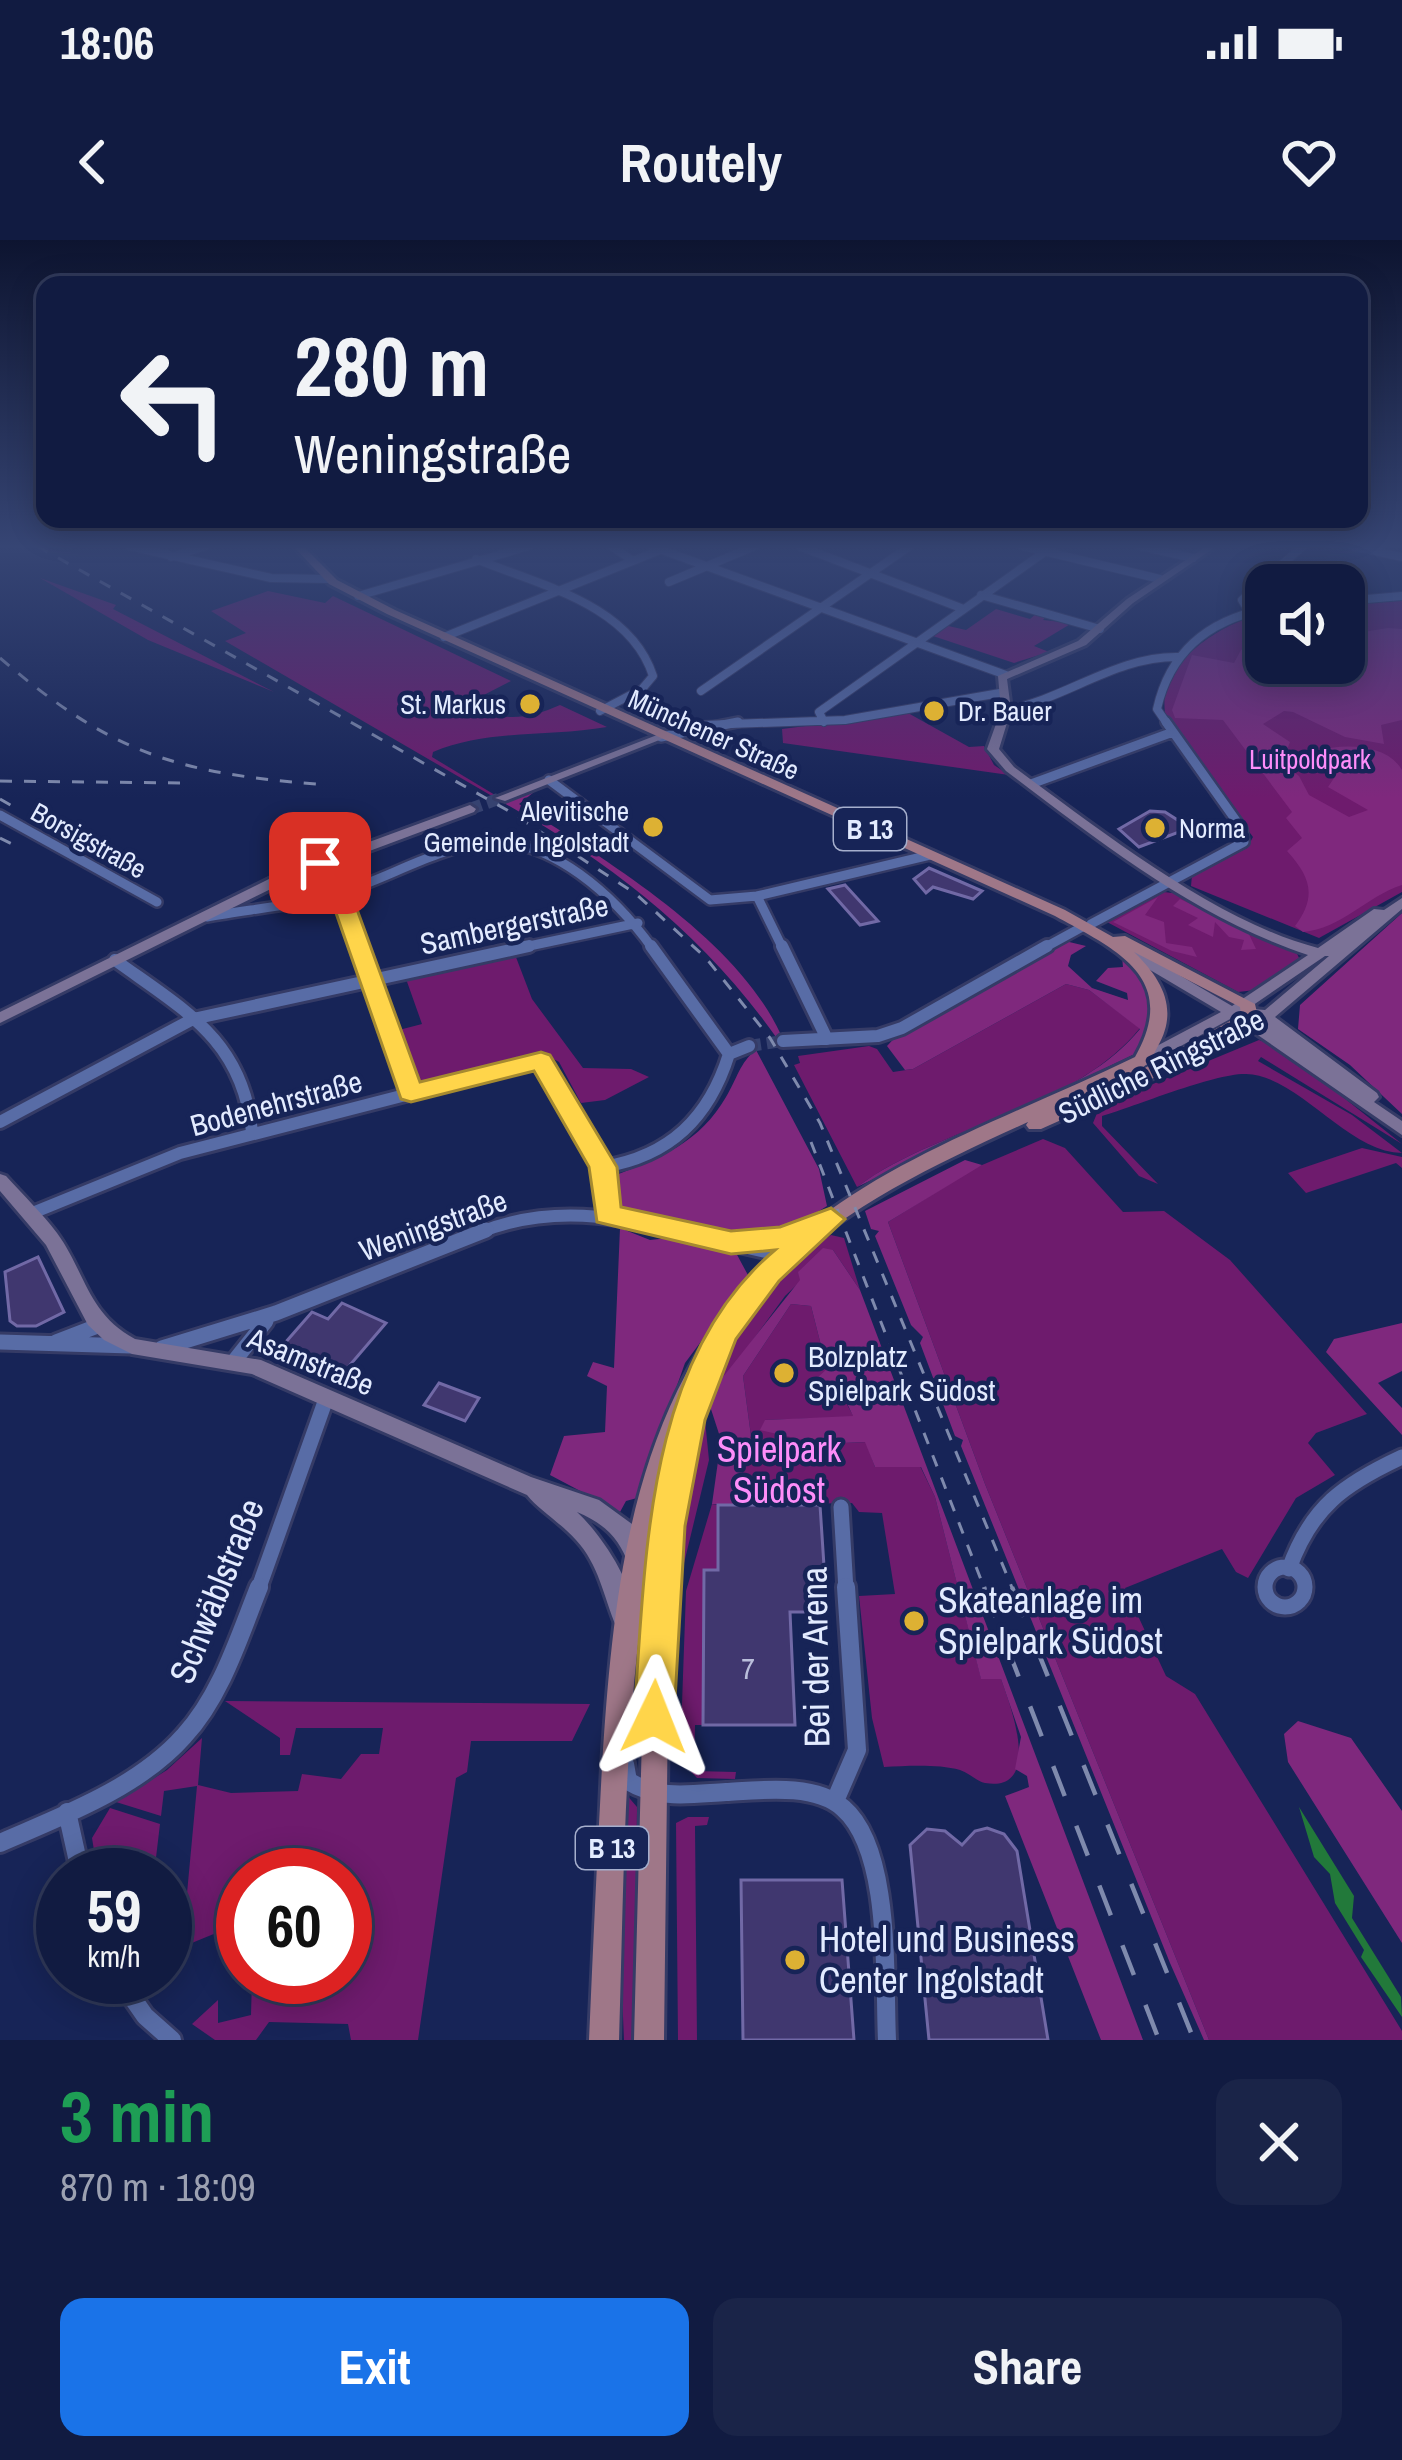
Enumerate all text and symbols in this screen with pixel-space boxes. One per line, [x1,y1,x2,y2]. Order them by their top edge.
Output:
text: 18:06 [60,12,154,73]
text: Routely [620,126,782,199]
icon: back [60,129,126,195]
icon: heart [1276,129,1342,195]
text: 280 m [294,309,489,422]
icon: left [96,324,252,480]
text: Weningstraße [294,417,571,490]
map controls [1245,564,1365,684]
button: sound [1245,564,1365,684]
street label: Münchener Straße [623,680,805,788]
place label: St. Markus [400,686,506,722]
marker: St. Markus [517,691,543,717]
place label: Dr. Bauer [958,693,1052,729]
marker: Dr. Bauer [921,698,947,724]
park label: Luitpoldpark [1249,741,1372,777]
place label: Alevitische Gemeinde Ingolstadt [423,793,629,860]
street label: Borsigstraße [25,794,153,886]
road number: B 13 [834,808,906,850]
place label: Norma [1179,810,1245,846]
pin [269,812,371,914]
marker: Alevitische Gemeinde Ingolstadt [640,814,666,840]
marker: Norma [1142,815,1168,841]
icon: arrive [287,830,353,896]
street label: Sambergerstraße [416,885,612,963]
street label: Südliche Ringstraße [1051,999,1271,1133]
street label: Bodenehrstraße [186,1061,366,1145]
street label: Weningstraße [354,1180,512,1270]
street label: Asamstraße [241,1317,380,1404]
place label: Bolzplatz Spielpark Südost [808,1336,996,1410]
marker: Bolzplatz Spielpark Südost [771,1360,797,1386]
park label: Spielpark Südost [717,1425,842,1514]
street label: Schwäblstraße [157,1492,275,1690]
street label: Bei der Arena [789,1566,841,1748]
place label: Skateanlage im Spielpark Südost [938,1576,1163,1665]
marker: Skateanlage im Spielpark Südost [901,1608,927,1634]
house number: 7 [741,1648,755,1688]
position arrow [591,1654,717,1780]
road number: B 13 [576,1827,648,1869]
speed limit sign: 60 [216,1848,372,2004]
text: 59 [87,1870,141,1951]
place label: Hotel und Business Center Ingolstadt [819,1915,1075,2004]
text: km/h [87,1936,141,1976]
marker: Hotel und Business Center Ingolstadt [782,1947,808,1973]
text: 3 min [60,2067,214,2164]
button: close [1216,2079,1342,2205]
text: 870 m · 18:09 [60,2161,256,2213]
button: Exit [60,2298,689,2436]
button: Share [713,2298,1342,2436]

